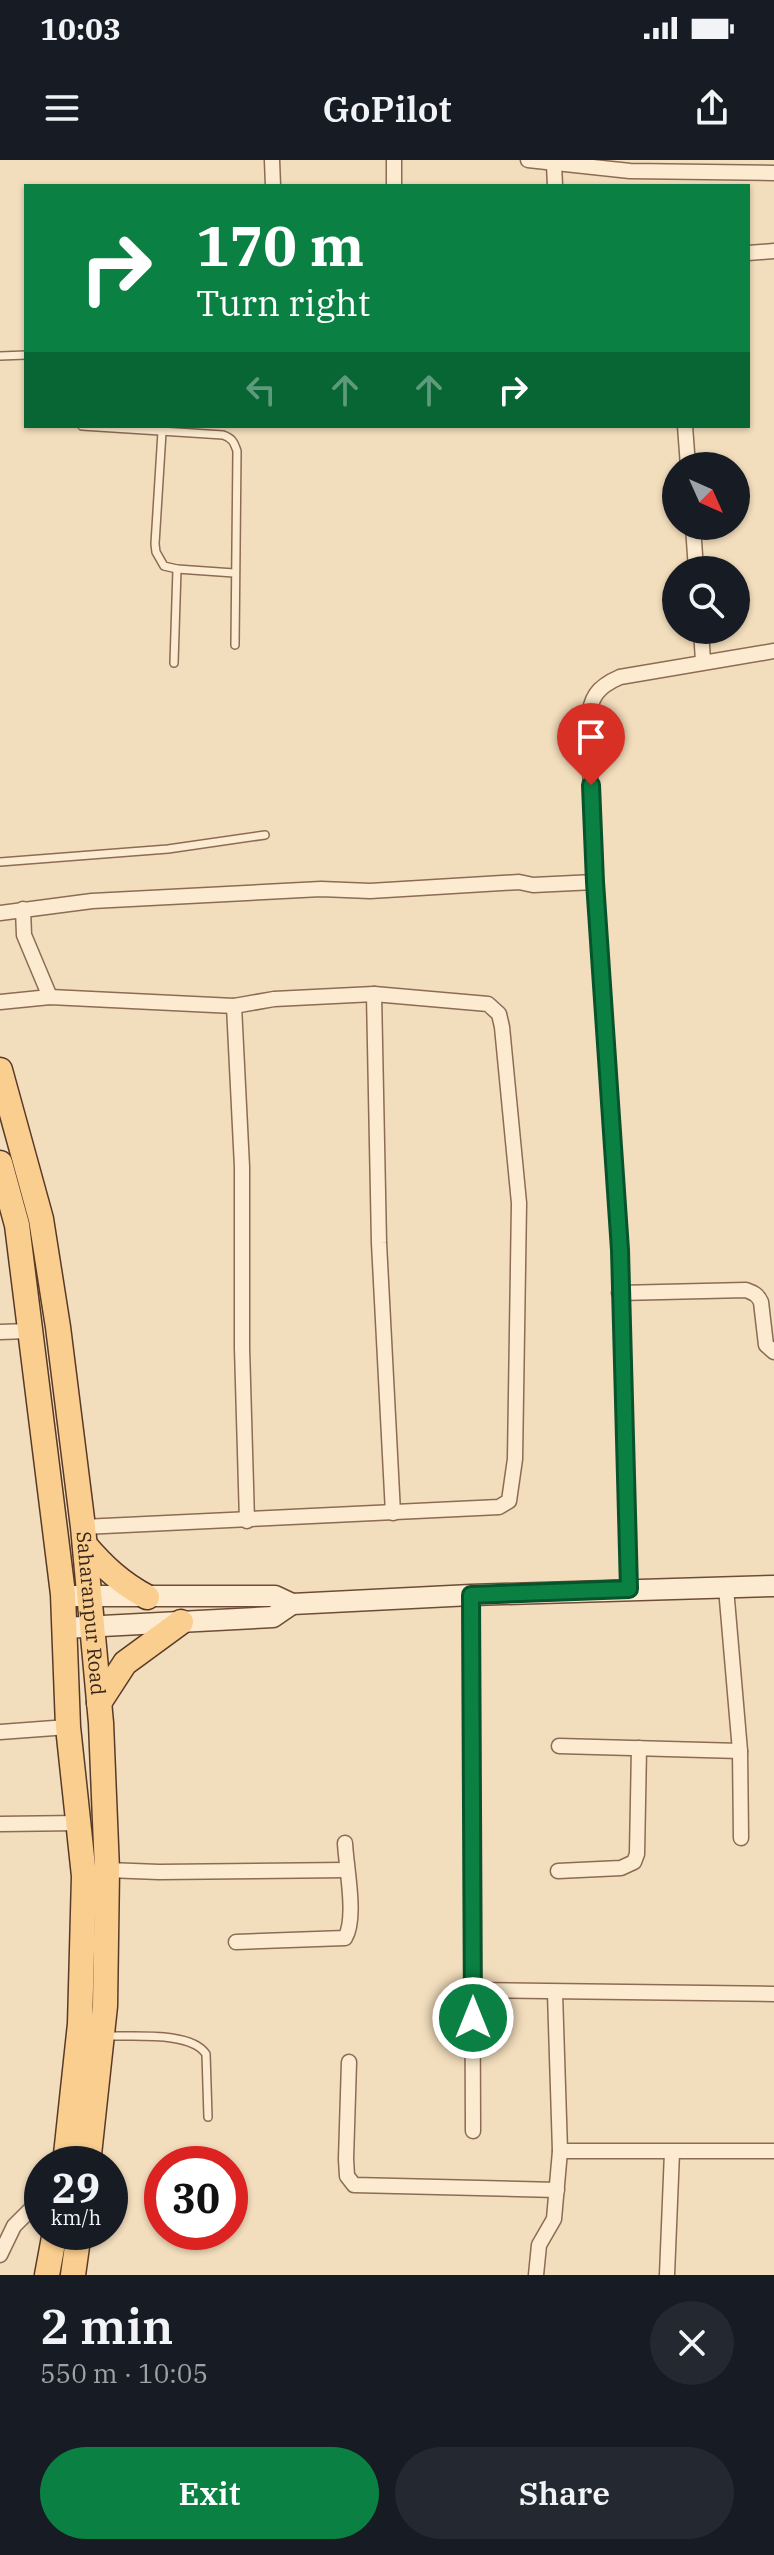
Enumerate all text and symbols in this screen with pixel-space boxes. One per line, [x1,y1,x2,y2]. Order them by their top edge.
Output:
text: 10:03 [40,9,121,48]
text: GoPilot [322,85,452,132]
icon: menu [40,86,84,130]
icon: share [690,86,734,130]
text: 170 m [196,209,364,281]
icon: right [64,216,168,320]
text: Turn right [196,279,370,326]
icon: left [239,368,283,412]
icon: ahead [323,368,367,412]
icon: ahead [407,368,451,412]
icon: right [491,368,535,412]
north arrow [662,452,750,540]
map controls [662,452,750,644]
button: search [662,556,750,644]
pin [557,703,625,785]
icon: arrive [569,715,613,759]
street label: Saharanpur Road [70,1530,112,1696]
position arrow [431,1976,515,2060]
speed limit sign: 30 [144,2146,248,2250]
text: 29 [52,2162,100,2214]
text: km/h [51,2204,101,2231]
text: 2 min [40,2295,173,2357]
button: close [650,2301,734,2385]
text: 550 m · 10:05 [40,2356,208,2390]
button: Exit [40,2447,379,2539]
button: Share [395,2447,734,2539]

